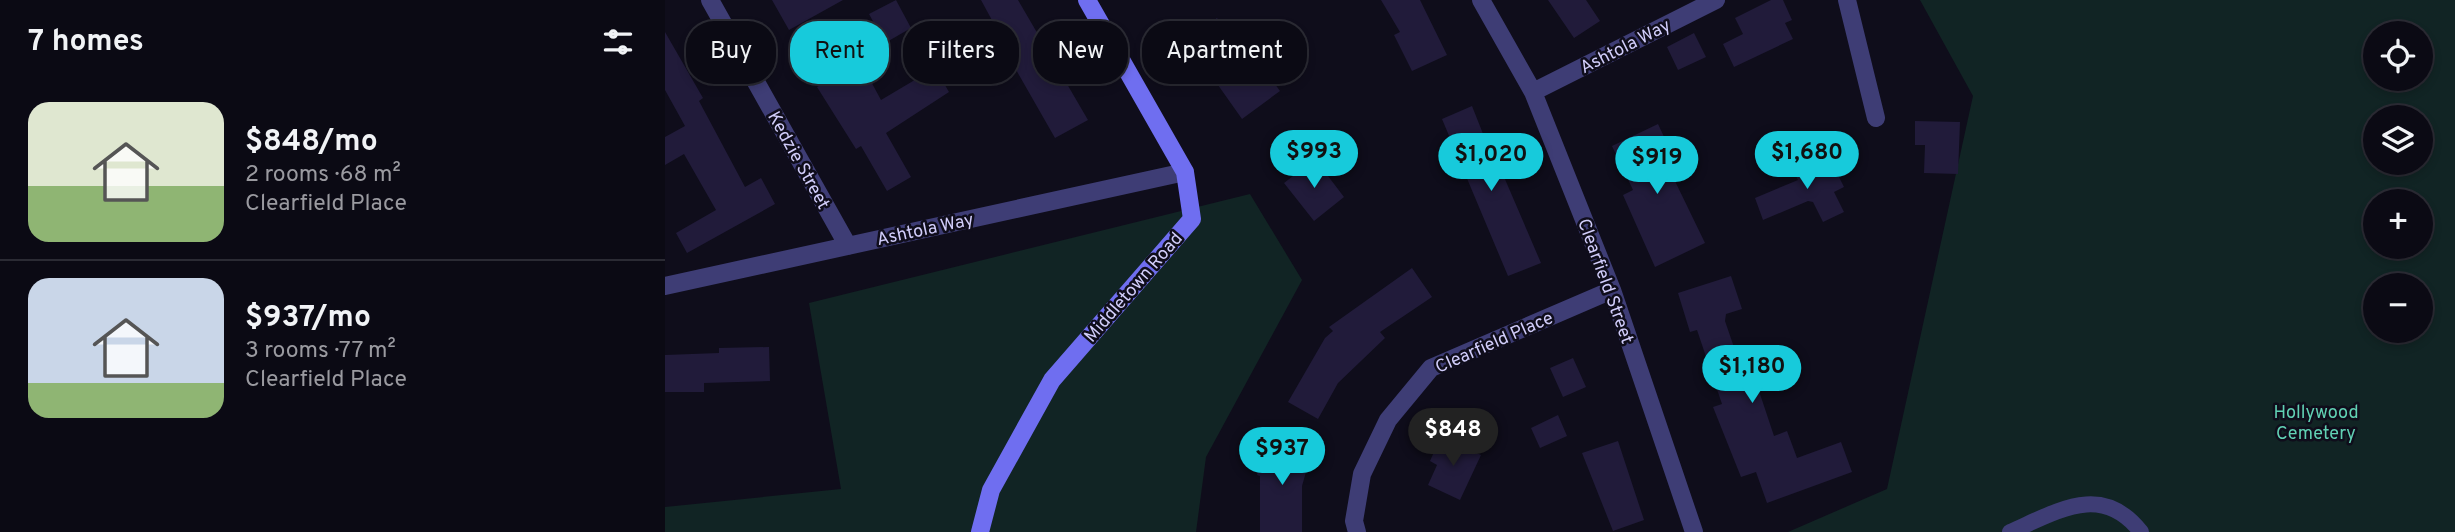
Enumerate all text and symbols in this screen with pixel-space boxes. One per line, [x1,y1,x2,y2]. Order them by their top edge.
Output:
street label: Ashtola Way [1576,15,1675,80]
chip: Buy [686,21,776,84]
chip: Rent [790,21,889,84]
chip: Filters [903,21,1019,84]
chip: New [1033,21,1128,84]
chip: Apartment [1142,21,1307,84]
map controls [2363,21,2433,343]
button: locate [2363,21,2433,91]
icon: filters [599,23,637,61]
text: 7 homes [28,24,144,61]
button: layers [2363,105,2433,175]
street label: Kedzie Street [761,108,834,214]
text: $848/mo [245,124,378,161]
icon: home [84,130,168,214]
pin: $993 [1273,130,1355,190]
pin: $1,680 [1750,132,1864,191]
pin: $1,020 [1434,134,1548,193]
pin: $919 [1616,136,1698,196]
text: $993 [1286,138,1342,167]
text: $1,680 [1771,139,1843,168]
text: $1,020 [1454,141,1528,170]
text: $919 [1631,144,1683,173]
text: 2 rooms · 68 m² [245,161,401,190]
button: + [2363,189,2433,259]
text: Clearfield Place [245,190,407,219]
street label: Ashtola Way [875,209,976,252]
street label: Clearfield Street [1571,216,1638,347]
street label: Middletown Road [1080,228,1188,348]
button: − [2363,273,2433,343]
text: $937/mo [245,300,371,337]
icon: home [84,306,168,390]
street label: Clearfield Place [1432,307,1557,380]
text: 3 rooms · 77 m² [245,337,396,366]
pin: $1,180 [1695,346,1809,405]
text: $1,180 [1718,353,1786,382]
text: Clearfield Place [245,366,407,395]
park label: Hollywood Cemetery [2273,402,2359,446]
pin: $848 [1412,408,1494,468]
text: $848 [1424,416,1482,445]
pin: $937 [1241,428,1323,487]
text: $937 [1255,435,1309,464]

